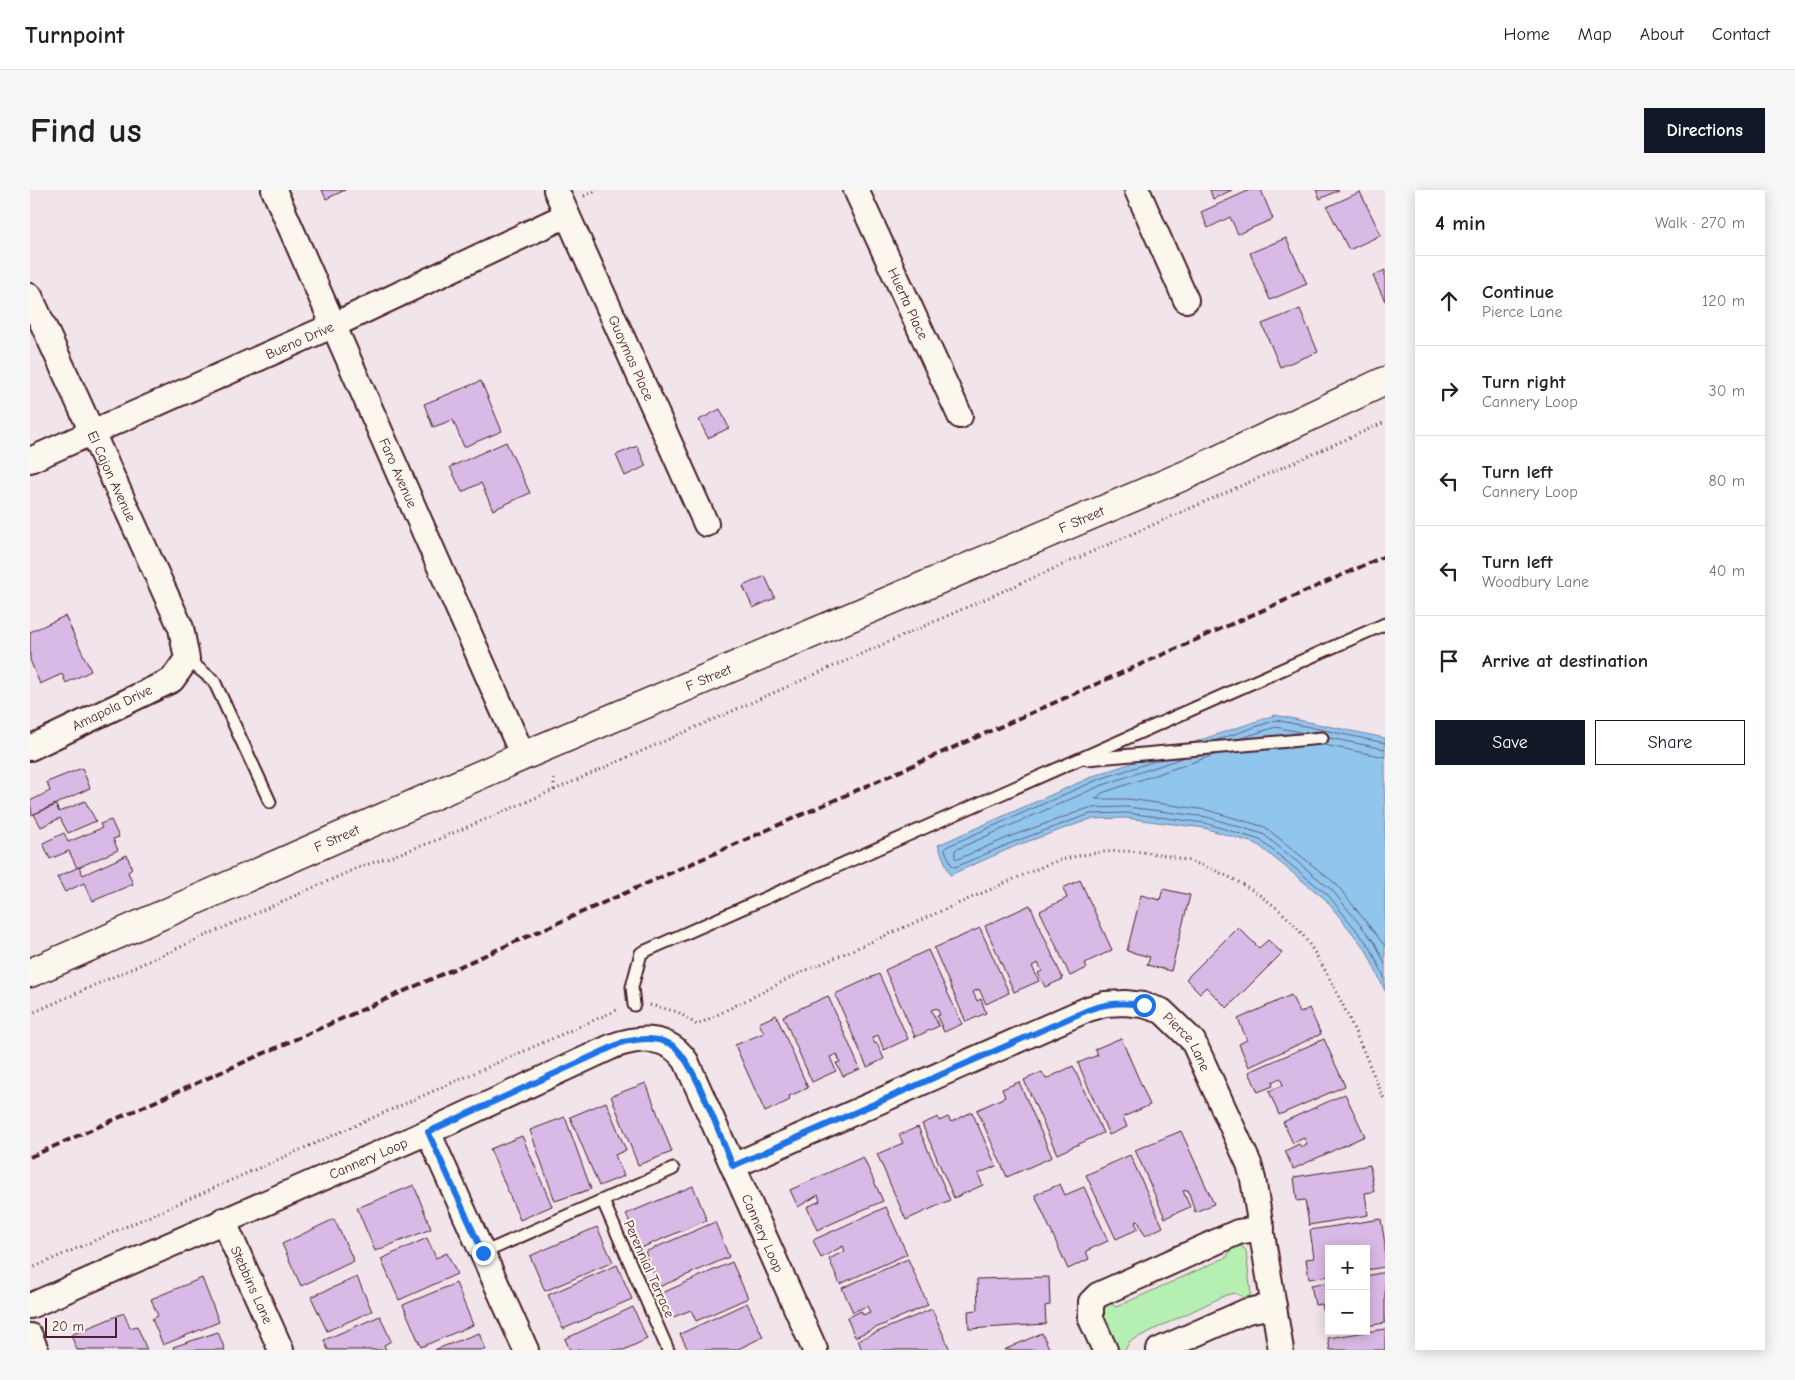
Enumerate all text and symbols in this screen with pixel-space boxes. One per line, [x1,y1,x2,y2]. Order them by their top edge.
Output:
text: Turnpoint [25,21,124,49]
text: Home [1503,24,1550,45]
text: Map [1578,24,1612,45]
text: About [1640,24,1684,45]
text: Contact [1712,24,1770,45]
button: Directions [1644,108,1765,153]
text: Find us [30,110,142,151]
text: 4 min [1435,211,1486,235]
text: Walk · 270 m [1655,214,1745,232]
street label: Huerta Place [884,265,932,342]
text: Continue [1482,281,1554,303]
icon: ahead [1435,287,1463,315]
text: 120 m [1702,292,1745,310]
text: Pierce Lane [1482,303,1562,321]
street label: Guaymas Place [605,312,658,403]
street label: Bueno Drive [263,318,336,363]
text: Turn right [1482,371,1566,393]
icon: right [1435,377,1463,405]
text: 30 m [1709,382,1745,400]
text: Cannery Loop [1482,393,1578,411]
street label: El Cajon Avenue [84,428,140,524]
street label: Faro Avenue [376,435,421,510]
text: Turn left [1482,461,1553,483]
icon: left [1435,467,1463,495]
text: 80 m [1708,472,1745,490]
text: Cannery Loop [1482,483,1578,501]
street label: F Street [1056,502,1107,536]
text: Turn left [1482,551,1553,573]
icon: left [1435,557,1463,585]
text: 40 m [1709,562,1745,580]
text: Woodbury Lane [1482,573,1589,591]
icon: arrive [1435,647,1463,675]
text: Arrive at destination [1482,650,1648,672]
street label: F Street [683,660,735,695]
street label: Amapola Drive [69,681,155,735]
button: Save [1435,720,1585,765]
button: Share [1595,720,1745,765]
street label: F Street [311,820,363,855]
route start [1133,994,1156,1017]
street label: Pierce Lane [1160,1008,1214,1074]
street label: Cannery Loop [326,1134,410,1183]
street label: Cannery Loop [738,1191,788,1275]
street label: Perennial Terrace [620,1217,678,1321]
route end [472,1242,495,1265]
street label: Stebbins Lane [227,1243,277,1326]
map controls [1325,1245,1370,1335]
button: + [1325,1245,1370,1290]
button: − [1325,1290,1370,1335]
scale bar [45,1315,118,1338]
text: 20 m [52,1318,84,1335]

